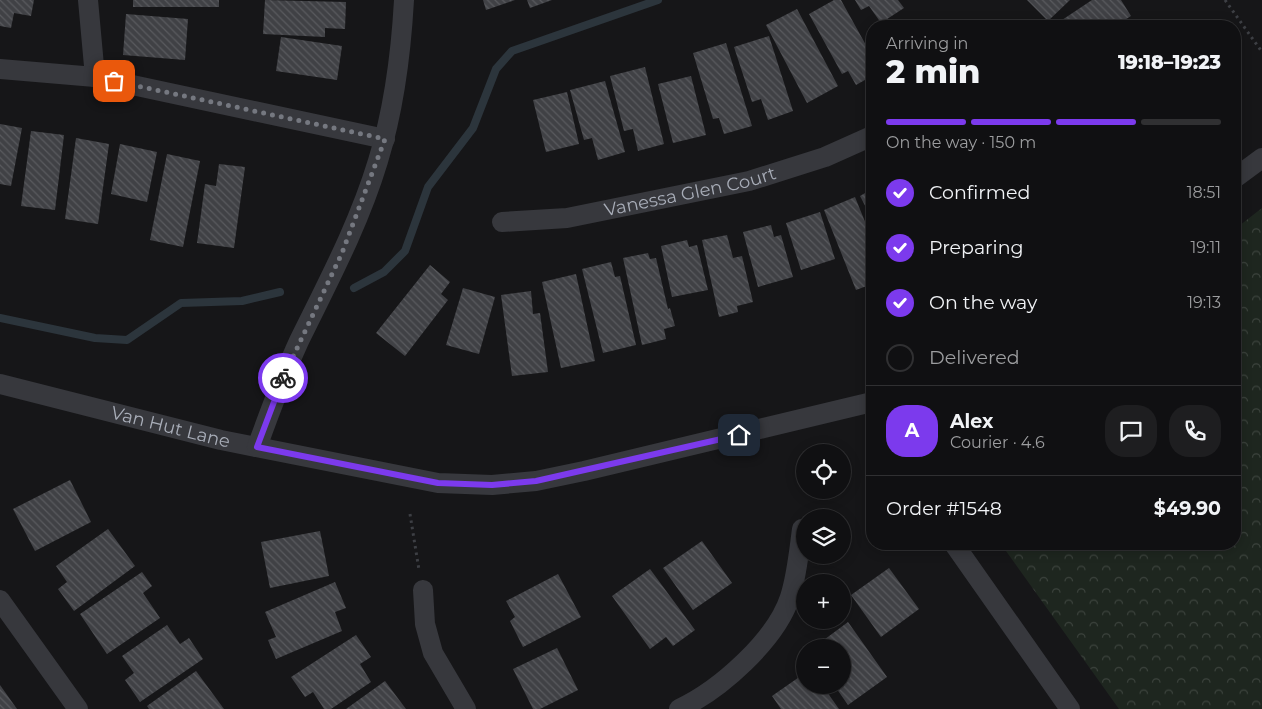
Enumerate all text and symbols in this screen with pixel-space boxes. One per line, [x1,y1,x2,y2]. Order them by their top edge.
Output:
text: Arriving in [886,34,968,53]
text: 19:18–19:23 [1118,51,1221,74]
text: 2 min [886,52,980,91]
pin [93,60,135,102]
icon: bag [100,67,128,95]
text: On the way · 150 m [886,133,1036,152]
street label: Vanessa Glen Court [602,162,779,221]
icon: check [886,179,914,207]
text: Confirmed [929,181,1030,204]
text: 18:51 [1187,183,1221,202]
icon: check [886,234,914,262]
text: Preparing [929,236,1024,259]
text: 19:11 [1191,238,1221,257]
icon: check [886,289,914,317]
text: On the way [929,291,1037,314]
text: 19:13 [1187,293,1221,312]
text: Delivered [929,346,1020,369]
courier [258,353,308,403]
icon: bike [269,364,297,392]
street label: Van Hut Lane [109,402,232,453]
button: chat [1105,405,1157,457]
button: phone [1169,405,1221,457]
text: Alex [950,410,993,433]
pin [718,414,760,456]
text: A [905,419,919,442]
icon: home [725,421,753,449]
text: Courier · 4.6 [950,433,1045,452]
map controls [796,444,851,694]
button: locate [796,444,851,499]
text: Order #1548 [886,497,1002,520]
text: $49.90 [1154,497,1221,520]
button: layers [796,509,851,564]
button: + [796,574,851,629]
button: − [796,639,851,694]

